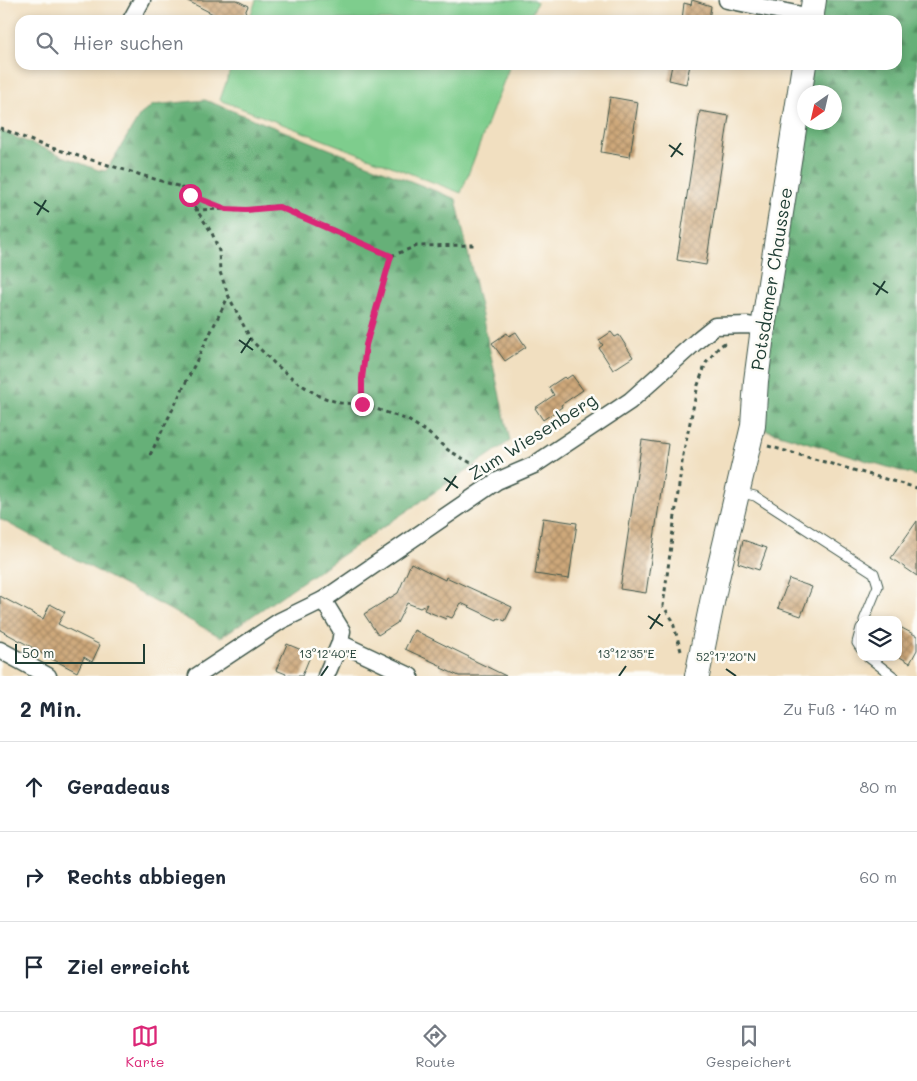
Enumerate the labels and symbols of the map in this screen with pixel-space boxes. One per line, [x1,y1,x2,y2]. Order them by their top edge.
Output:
north arrow [797,85,842,130]
route start [179,184,202,207]
street label: Potsdamer Chaussee [745,186,797,372]
street label: Zum Wiesenberg [464,387,601,485]
route end [351,393,374,416]
scale bar [15,641,145,664]
text: 13°12'40"E [299,645,357,661]
text: 13°12'35"E [598,645,655,661]
text: 52°17'20"N [696,648,756,664]

